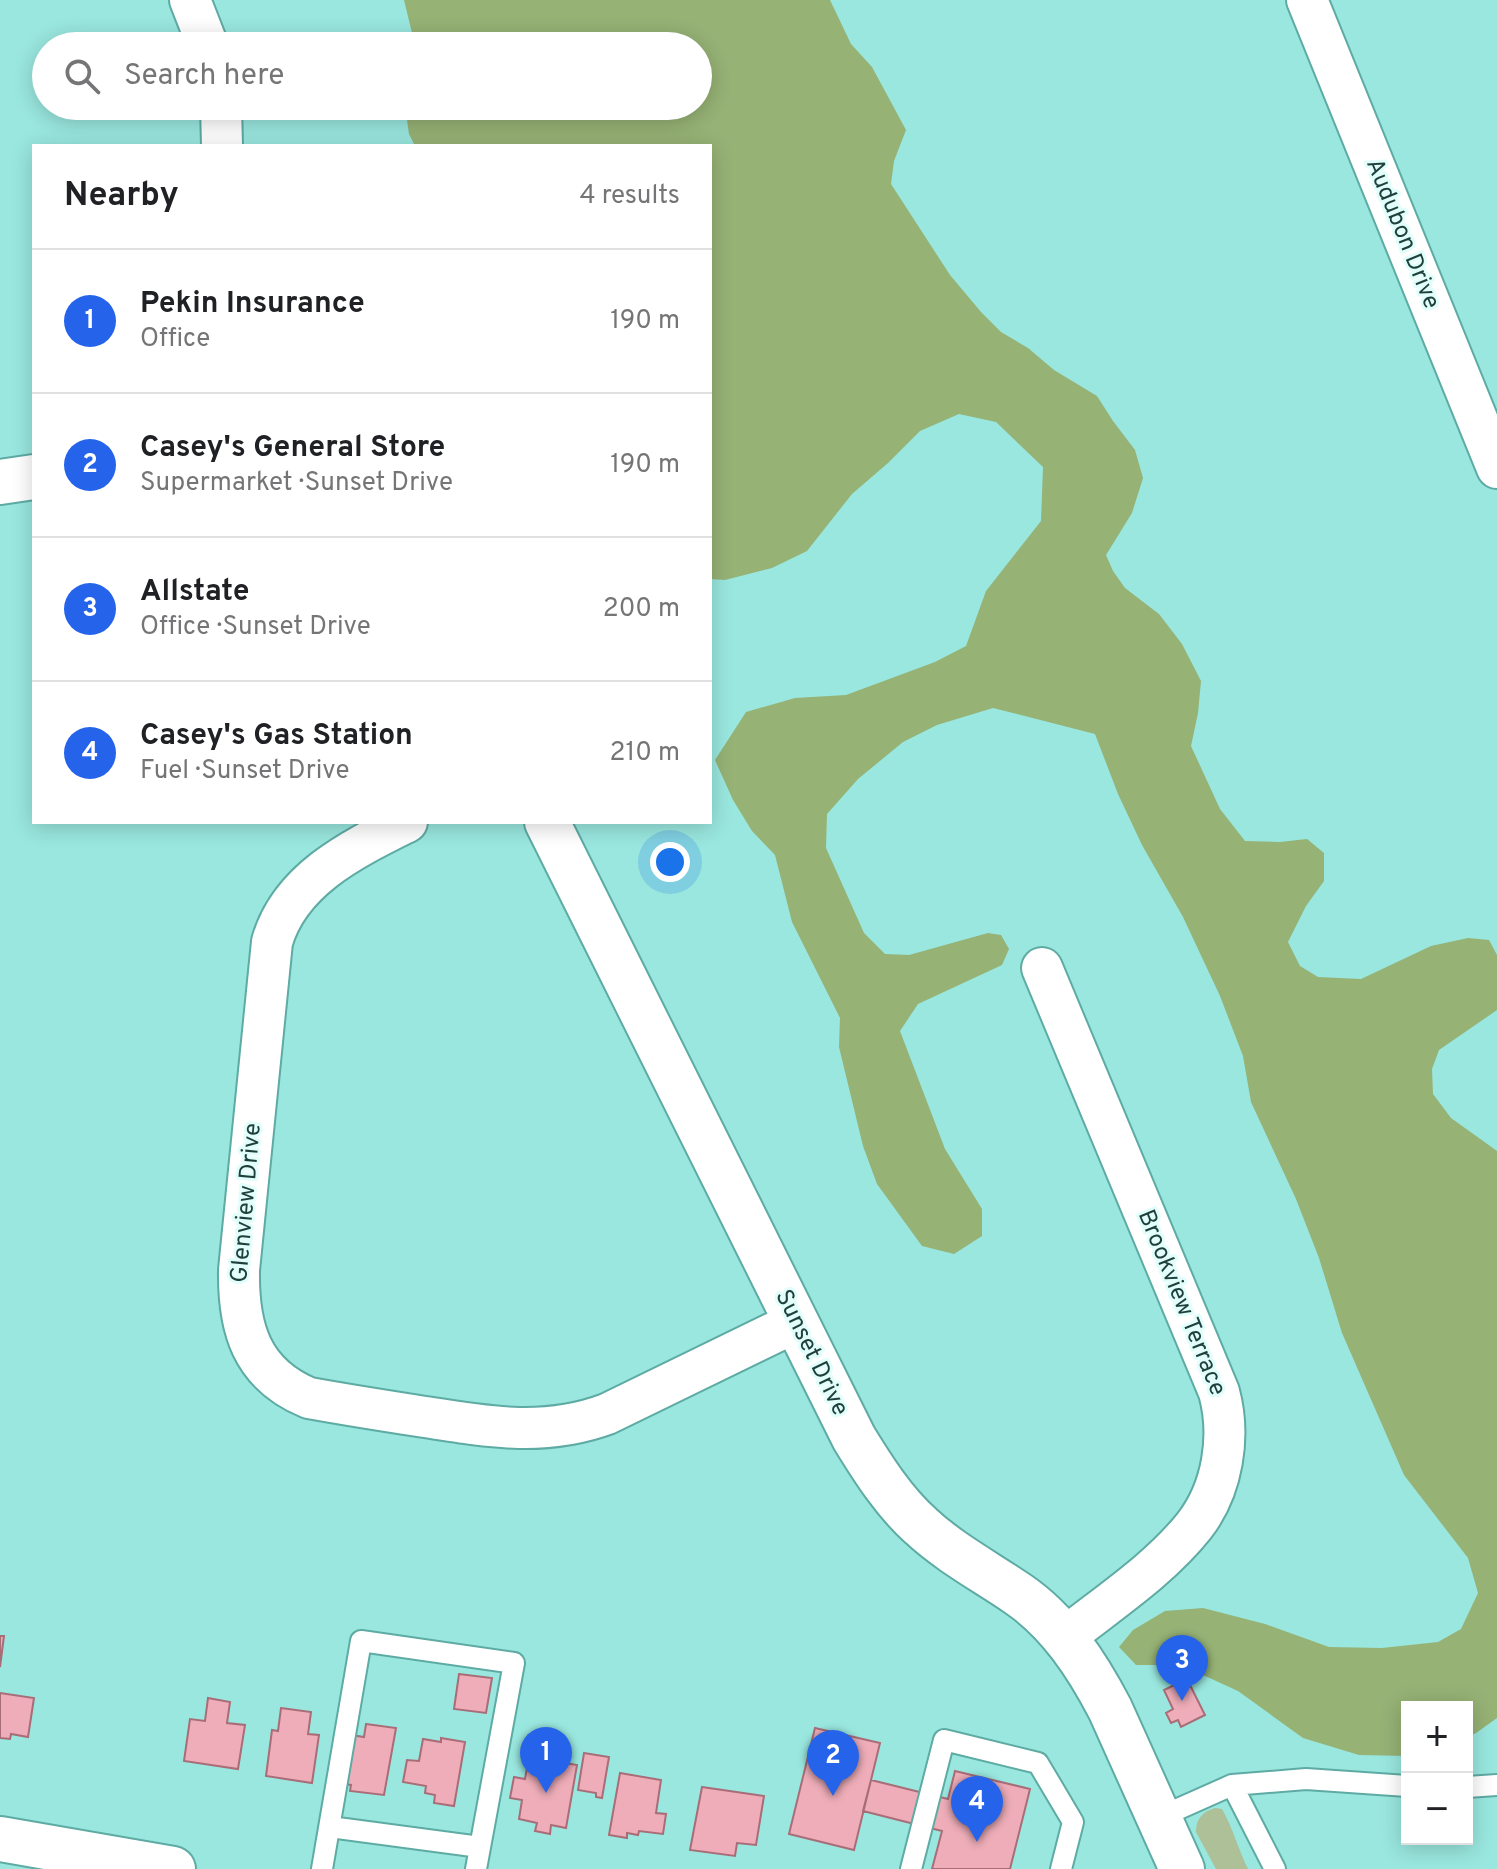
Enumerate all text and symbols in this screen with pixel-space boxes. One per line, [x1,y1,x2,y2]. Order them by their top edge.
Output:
search box [32,32,712,120]
icon: search [60,54,104,98]
text: Search here [124,58,284,95]
street label: Audubon Drive [1358,154,1446,314]
text: Nearby [64,175,179,218]
text: 4 results [579,180,680,213]
text: Pekin Insurance [140,286,365,323]
text: 1 [85,305,95,338]
text: 190 m [610,305,680,338]
text: Office [140,323,210,356]
text: Casey's General Store [140,430,445,467]
text: 2 [82,449,98,482]
text: 190 m [610,449,680,482]
text: Supermarket · Sunset Drive [140,467,453,500]
text: Allstate [140,574,250,611]
text: 3 [82,593,98,626]
text: 200 m [603,593,680,626]
text: Office · Sunset Drive [140,611,371,644]
text: Casey's Gas Station [140,718,413,755]
text: 4 [82,737,98,770]
text: 210 m [610,737,680,770]
text: Fuel · Sunset Drive [140,755,349,788]
your location [650,842,690,882]
street label: Glenview Drive [225,1122,269,1284]
street label: Brookview Terrace [1130,1206,1232,1400]
street label: Sunset Drive [768,1285,854,1421]
pin: 3 [1156,1635,1208,1701]
map controls [1401,1701,1473,1845]
button: + [1401,1701,1473,1773]
pin: 1 [520,1727,572,1793]
pin: 2 [807,1730,859,1796]
button: − [1401,1773,1473,1845]
pin: 4 [951,1776,1003,1842]

